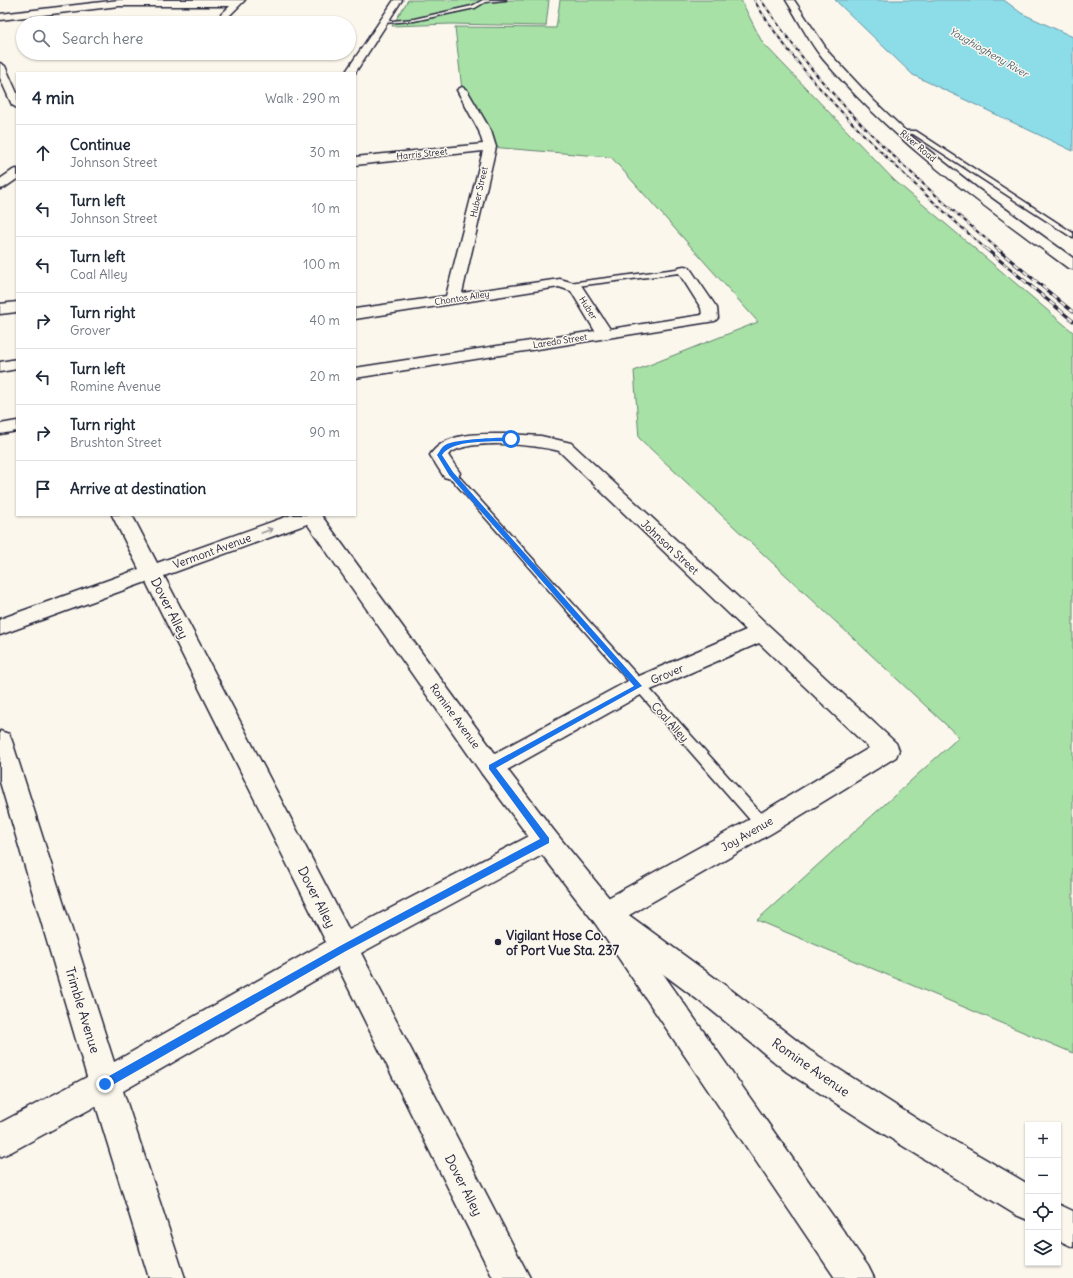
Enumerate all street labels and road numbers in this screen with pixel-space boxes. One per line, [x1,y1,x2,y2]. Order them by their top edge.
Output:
street label: River Road [898,127,939,164]
street label: Harris Street [396,145,448,162]
street label: Huber Street [467,166,490,218]
street label: Chontos Alley [434,288,490,307]
street label: Huber [577,294,600,322]
street label: Laredo Street [532,331,588,350]
street label: Johnson Street [638,517,702,578]
street label: Vermont Avenue [171,530,253,572]
street label: Dover Alley [147,575,192,642]
street label: Grover [648,661,686,687]
street label: Romine Avenue [427,681,483,751]
street label: Coal Alley [648,699,692,745]
street label: Joy Avenue [719,814,775,854]
street label: Dover Alley [294,864,339,931]
street label: Trimble Avenue [61,965,104,1055]
street label: Romine Avenue [769,1034,853,1100]
street label: Dover Alley [441,1152,486,1219]

